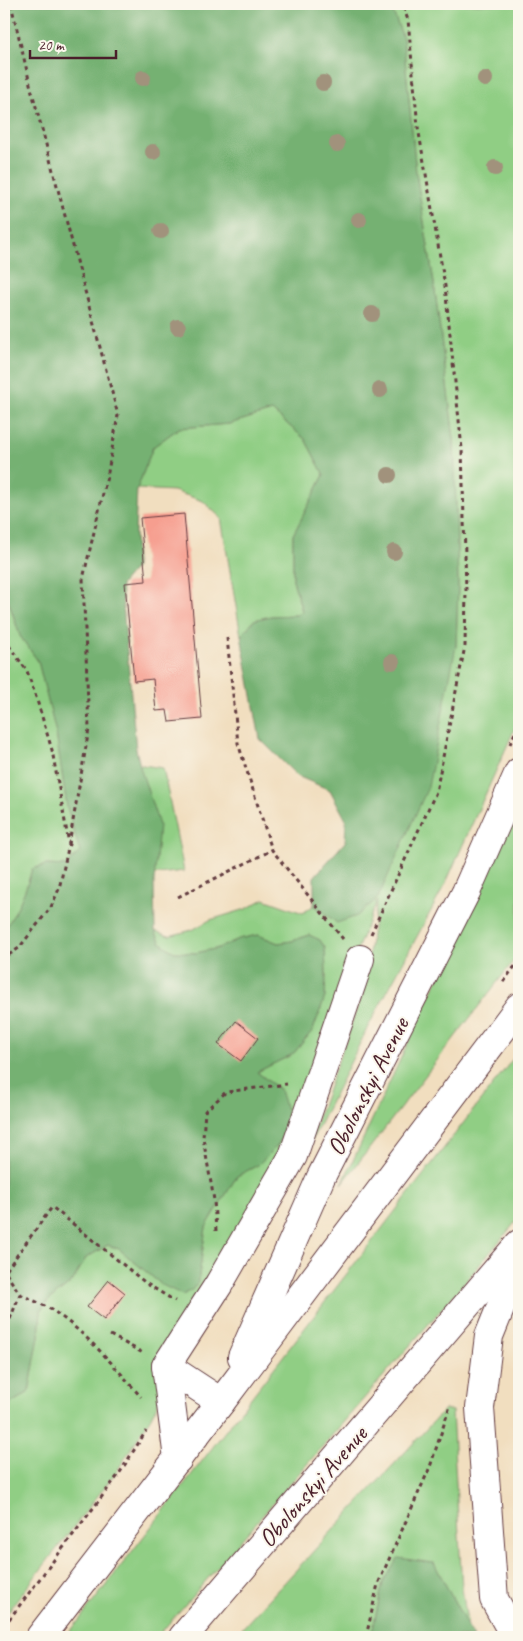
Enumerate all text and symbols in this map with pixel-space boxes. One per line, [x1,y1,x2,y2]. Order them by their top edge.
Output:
scale bar [30,28,116,60]
text: 20 m [38,36,65,55]
street label: Obolonskyi Avenue [319,1010,417,1161]
street label: Obolonskyi Avenue [251,1418,376,1554]

